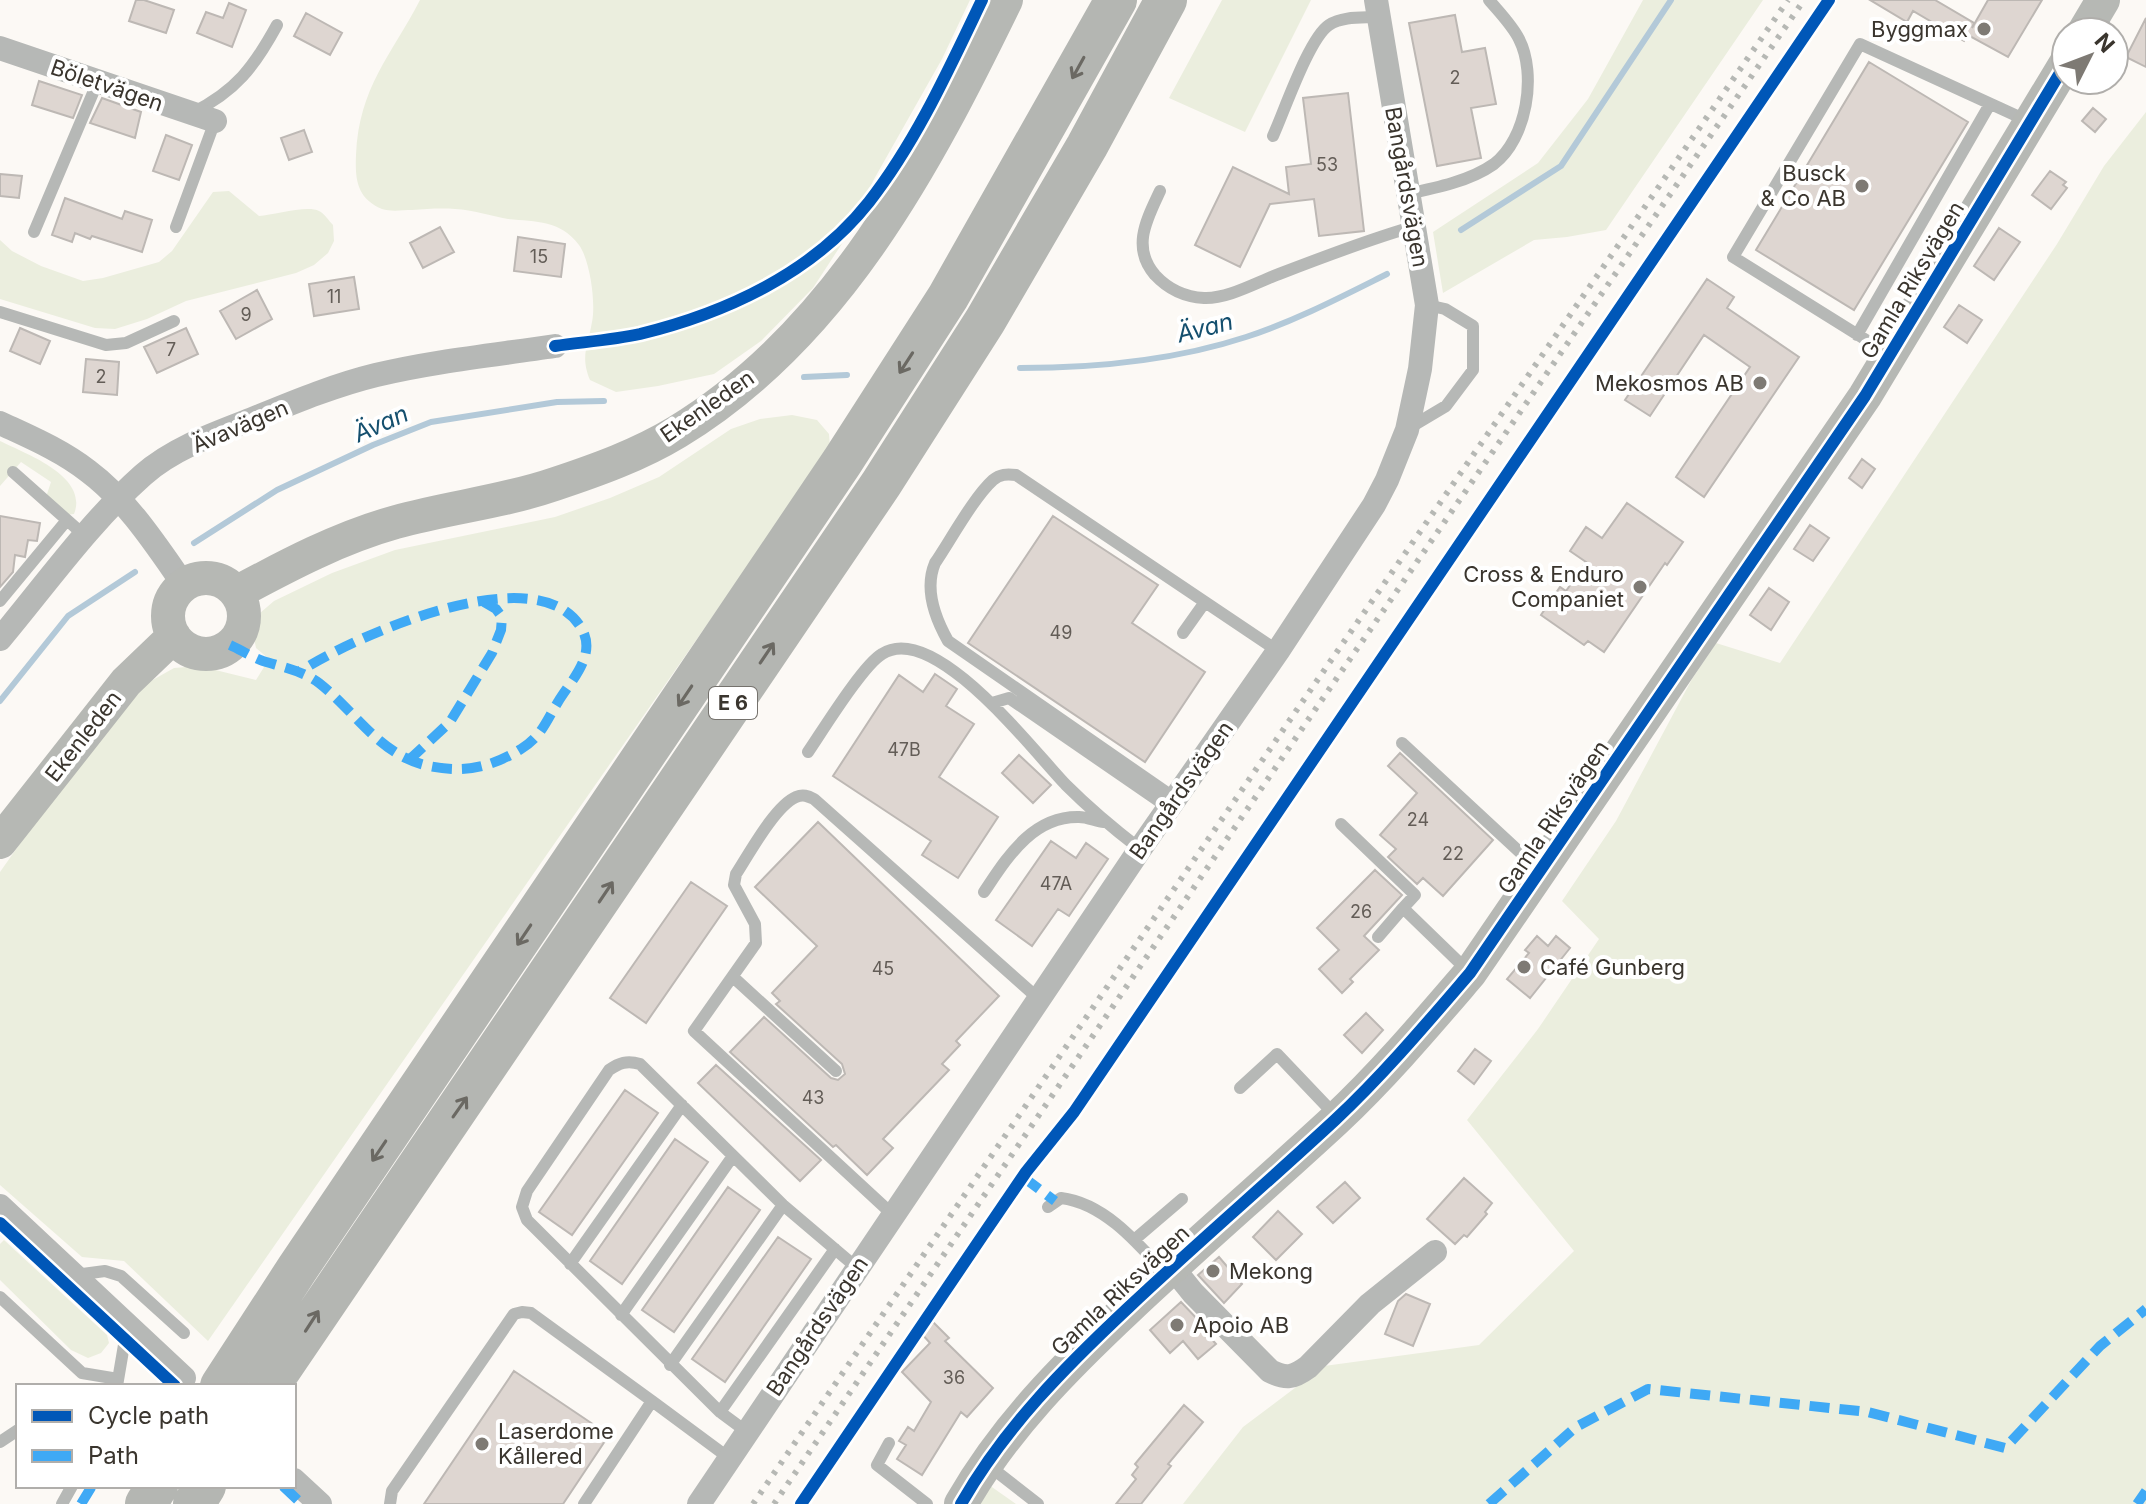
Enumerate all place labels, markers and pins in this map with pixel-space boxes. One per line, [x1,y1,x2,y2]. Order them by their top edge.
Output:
place label: Byggmax [1871,16,1968,42]
marker: Byggmax [1975,20,1993,38]
place label: Busck & Co AB [1761,160,1846,211]
marker: Busck & Co AB [1853,177,1871,195]
place label: Mekosmos AB [1595,370,1744,396]
marker: Mekosmos AB [1751,374,1769,392]
place label: Cross & Enduro Companiet [1463,561,1624,612]
marker: Cross & Enduro Companiet [1631,578,1649,596]
place label: Café Gunberg [1540,954,1685,980]
marker: Café Gunberg [1515,958,1533,976]
place label: Mekong [1229,1258,1313,1284]
marker: Mekong [1204,1262,1222,1280]
place label: Apoio AB [1193,1312,1289,1338]
marker: Apoio AB [1168,1316,1186,1334]
place label: Laserdome Kållered [498,1418,614,1469]
marker: Laserdome Kållered [473,1435,491,1453]

